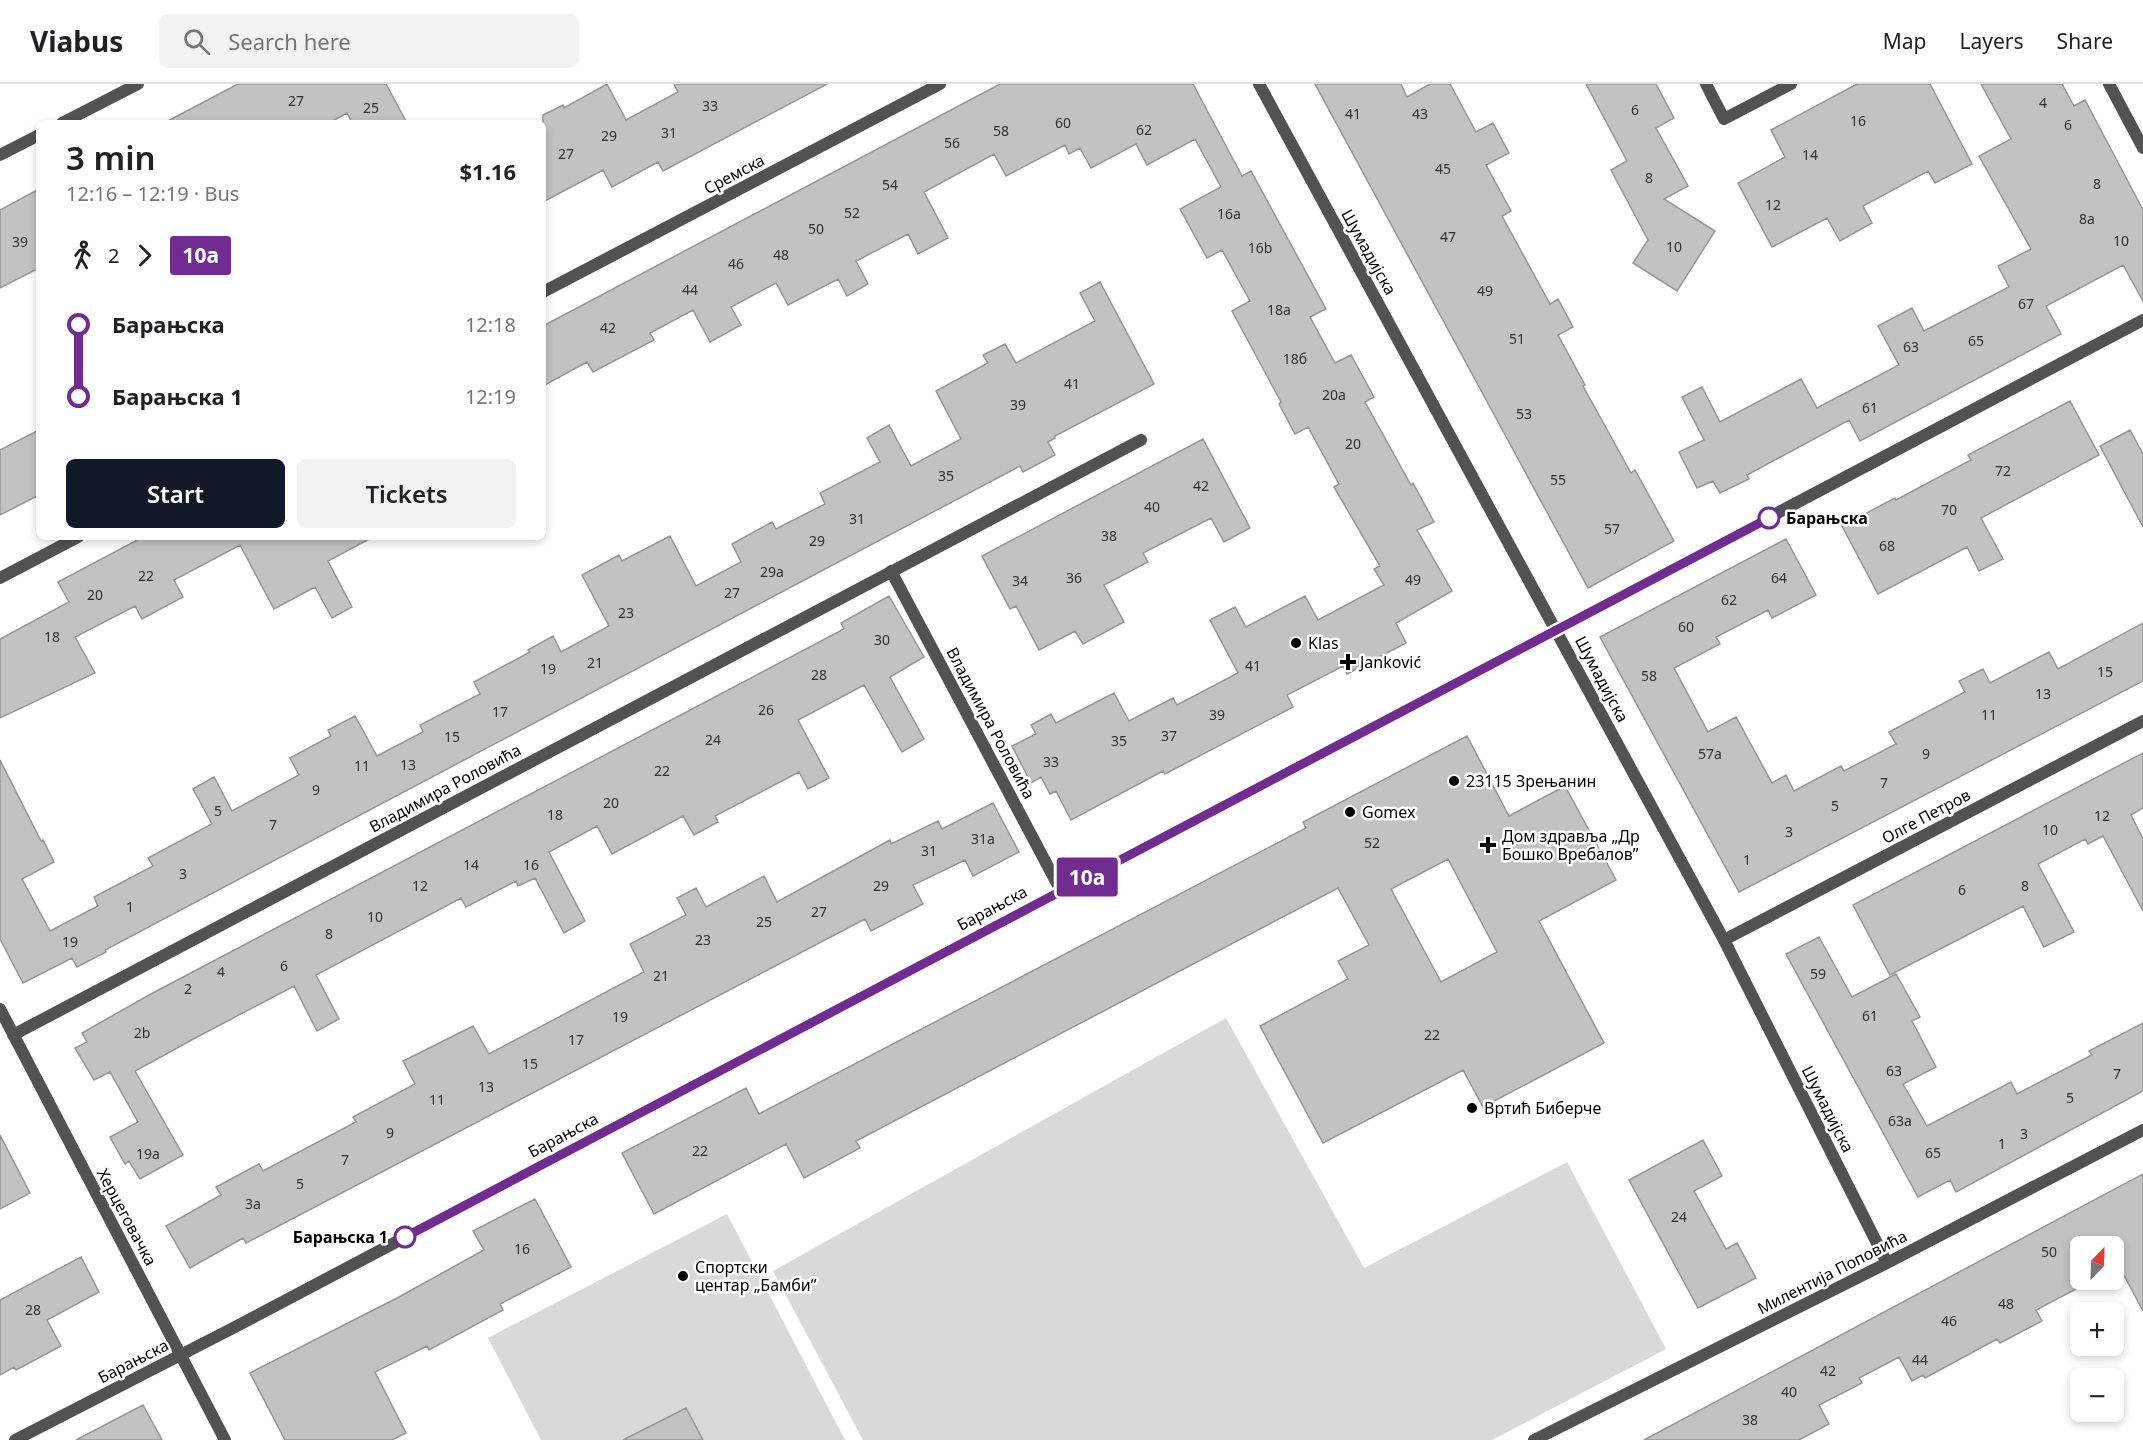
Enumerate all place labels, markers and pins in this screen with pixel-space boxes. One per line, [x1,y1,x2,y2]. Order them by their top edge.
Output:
marker: Барањска [1758,507,1780,529]
place label: Барањска [1786,507,1868,529]
place label: Klas [1308,632,1339,654]
marker: Klas [1289,636,1303,650]
place label: Janković [1358,651,1421,673]
marker: Janković [1341,655,1355,669]
place label: 23115 Зрењанин [1466,770,1596,792]
marker: 23115 Зрењанин [1447,774,1461,788]
place label: Gomex [1362,801,1416,823]
marker: Gomex [1343,805,1357,819]
place label: Дом здравља „Др Бошко Вребалов” [1502,825,1640,865]
marker: Дом здравља „Др Бошко Вребалов” [1479,836,1497,854]
place label: Вртић Биберче [1484,1097,1601,1119]
marker: Вртић Биберче [1465,1101,1479,1115]
place label: Барањска 1 [293,1226,388,1248]
marker: Барањска 1 [394,1226,416,1248]
place label: Спортски центар „Бамби” [695,1256,817,1296]
marker: Спортски центар „Бамби” [676,1269,690,1283]

